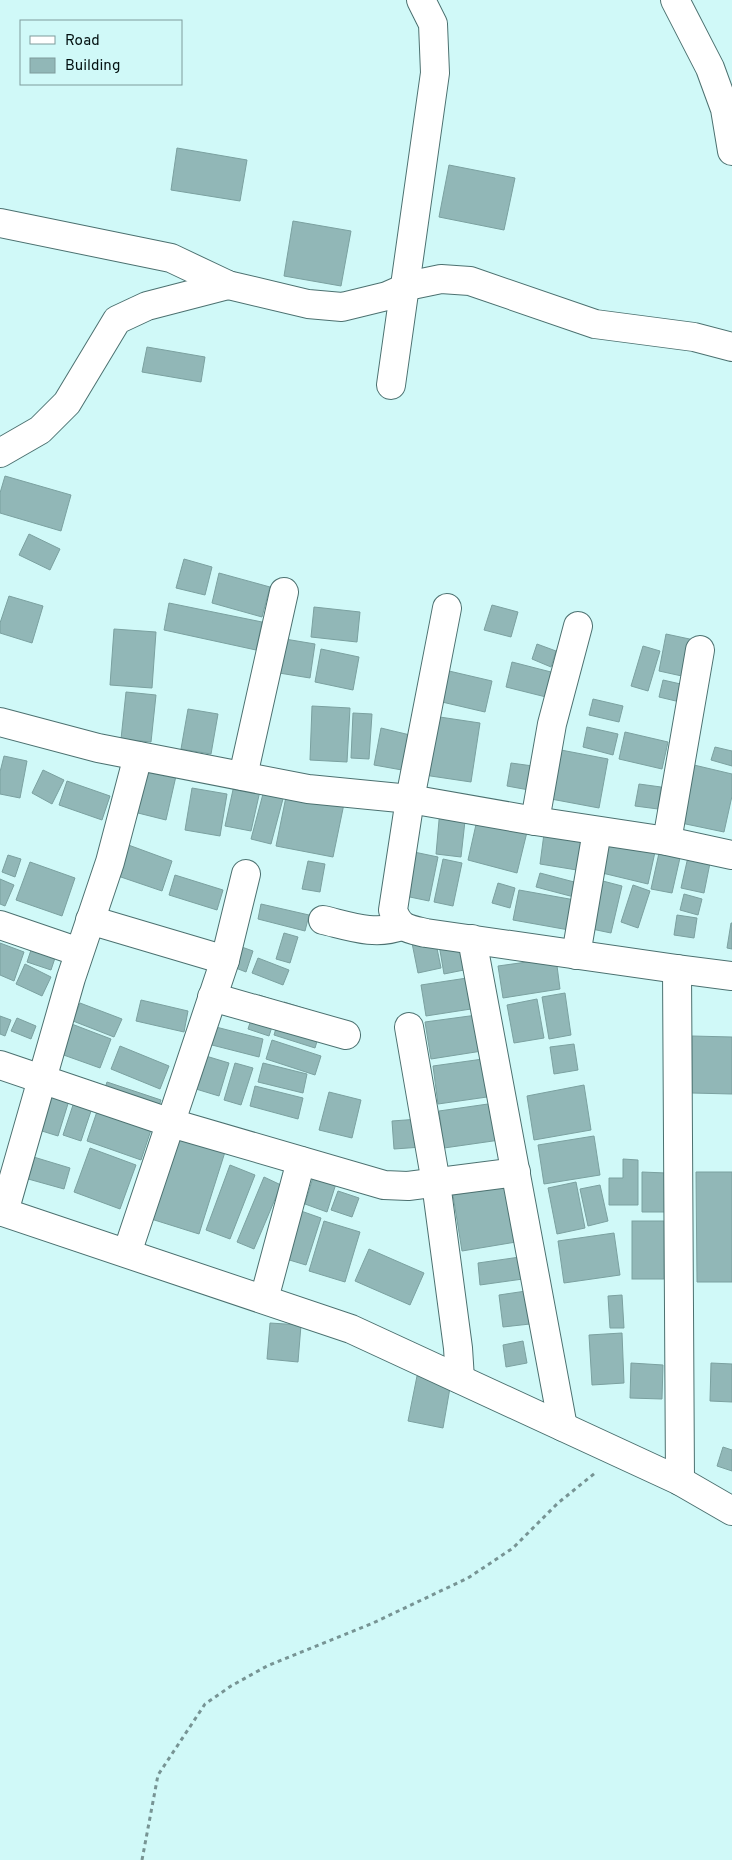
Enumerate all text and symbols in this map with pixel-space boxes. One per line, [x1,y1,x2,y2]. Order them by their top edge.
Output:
legend [20,20,182,85]
text: Road [65,32,100,51]
text: Building [65,57,120,76]

